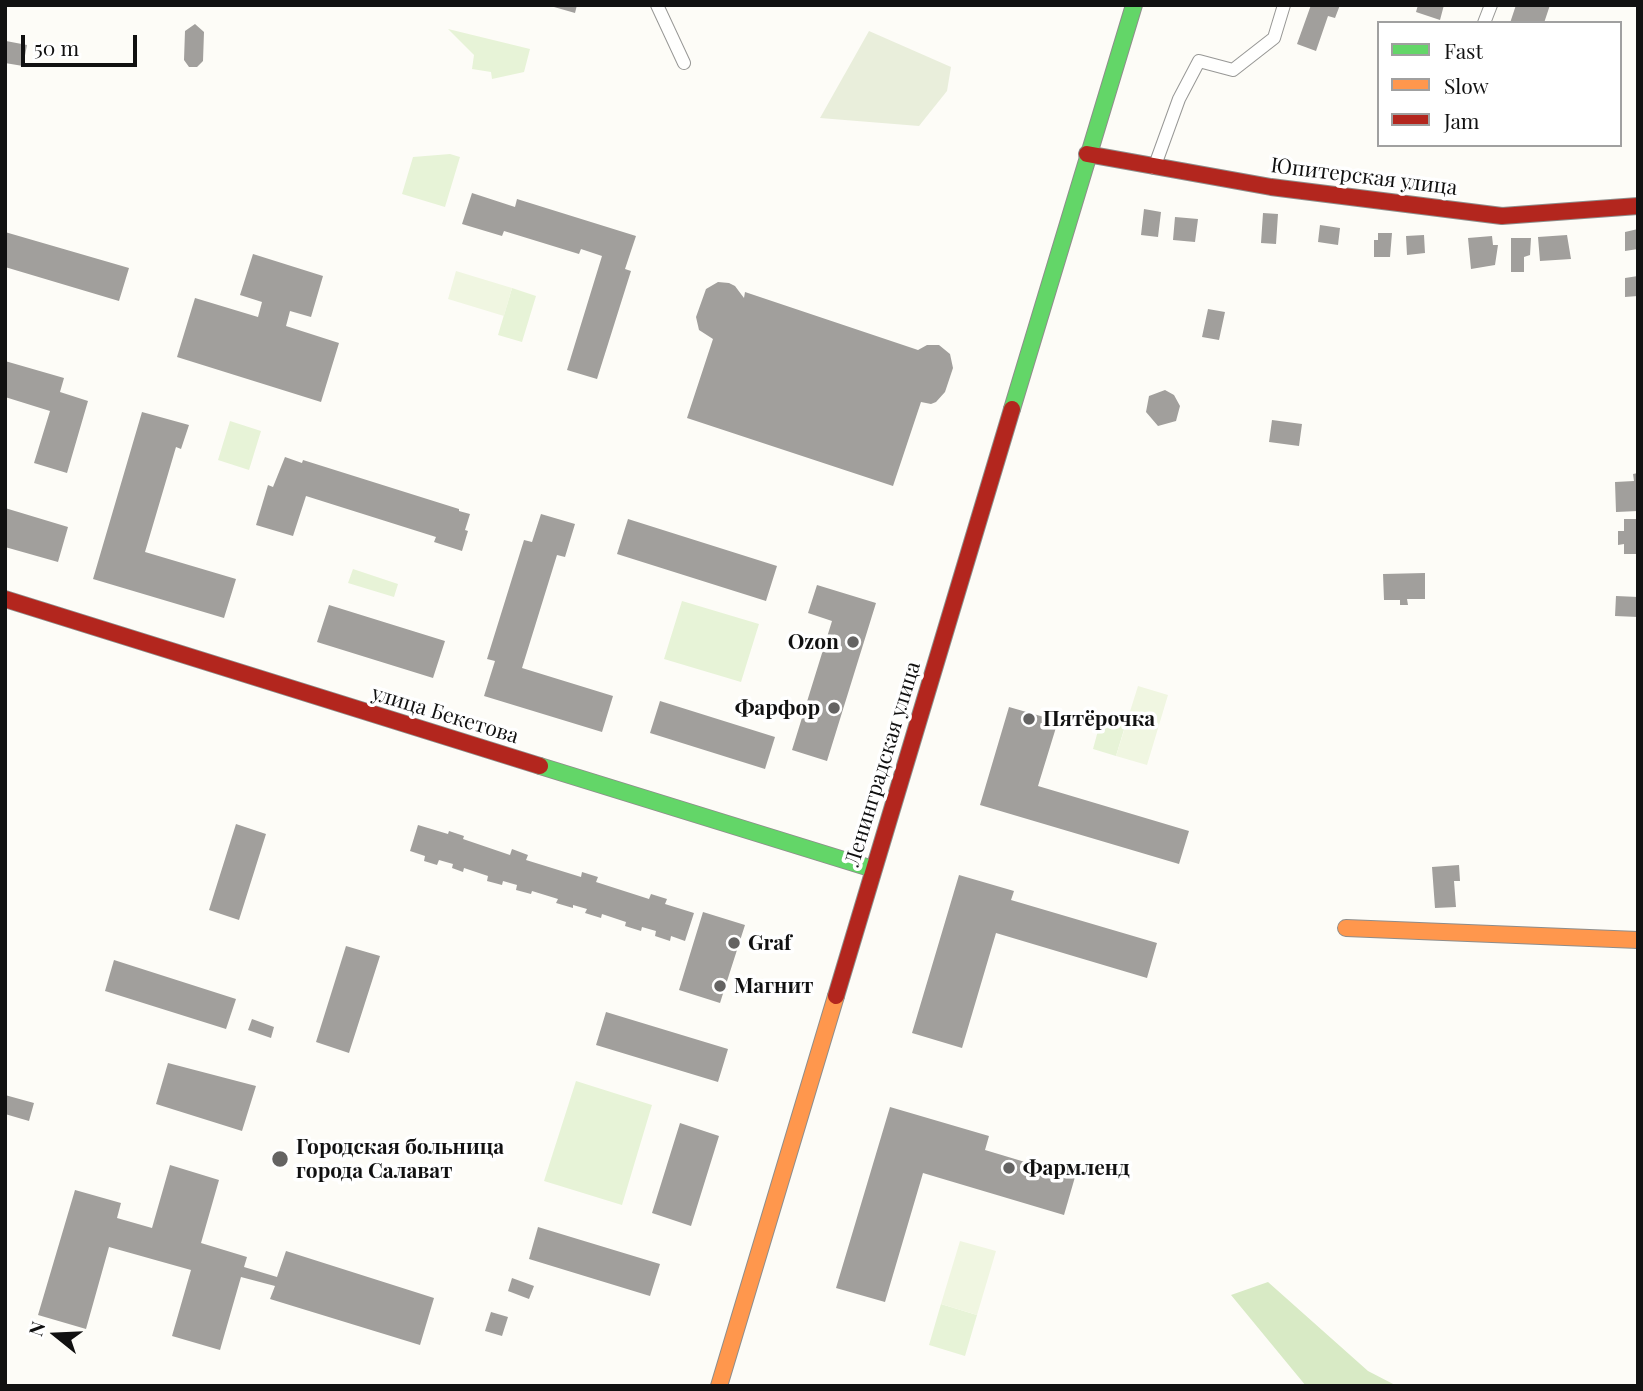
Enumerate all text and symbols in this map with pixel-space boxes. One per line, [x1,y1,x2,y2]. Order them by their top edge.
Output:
scale bar [24,21,140,65]
legend [1377,21,1622,147]
text: 50 m [34,33,79,61]
text: Fast [1444,36,1483,64]
text: Slow [1444,71,1489,99]
text: Jam [1444,106,1480,134]
street label: Юпитерская улица [1269,153,1459,201]
place label: Ozon [788,629,839,655]
marker: Ozon [845,634,861,650]
street label: Ленинградская улица [840,659,926,869]
street label: улица Бекетова [368,681,522,749]
place label: Фарфор [735,695,820,721]
marker: Фарфор [826,700,842,716]
place label: Пятёрочка [1043,706,1155,732]
marker: Пятёрочка [1021,711,1037,727]
place label: Graf [748,930,792,956]
marker: Graf [726,935,742,951]
place label: Магнит [734,973,813,999]
marker: Магнит [712,978,728,994]
place label: Городская больница города Салават [296,1134,504,1184]
marker: Городская больница города Салават [270,1149,290,1169]
place label: Фармленд [1023,1155,1130,1181]
marker: Фармленд [1001,1160,1017,1176]
north arrow [21,1300,91,1370]
text: N [22,1318,51,1339]

